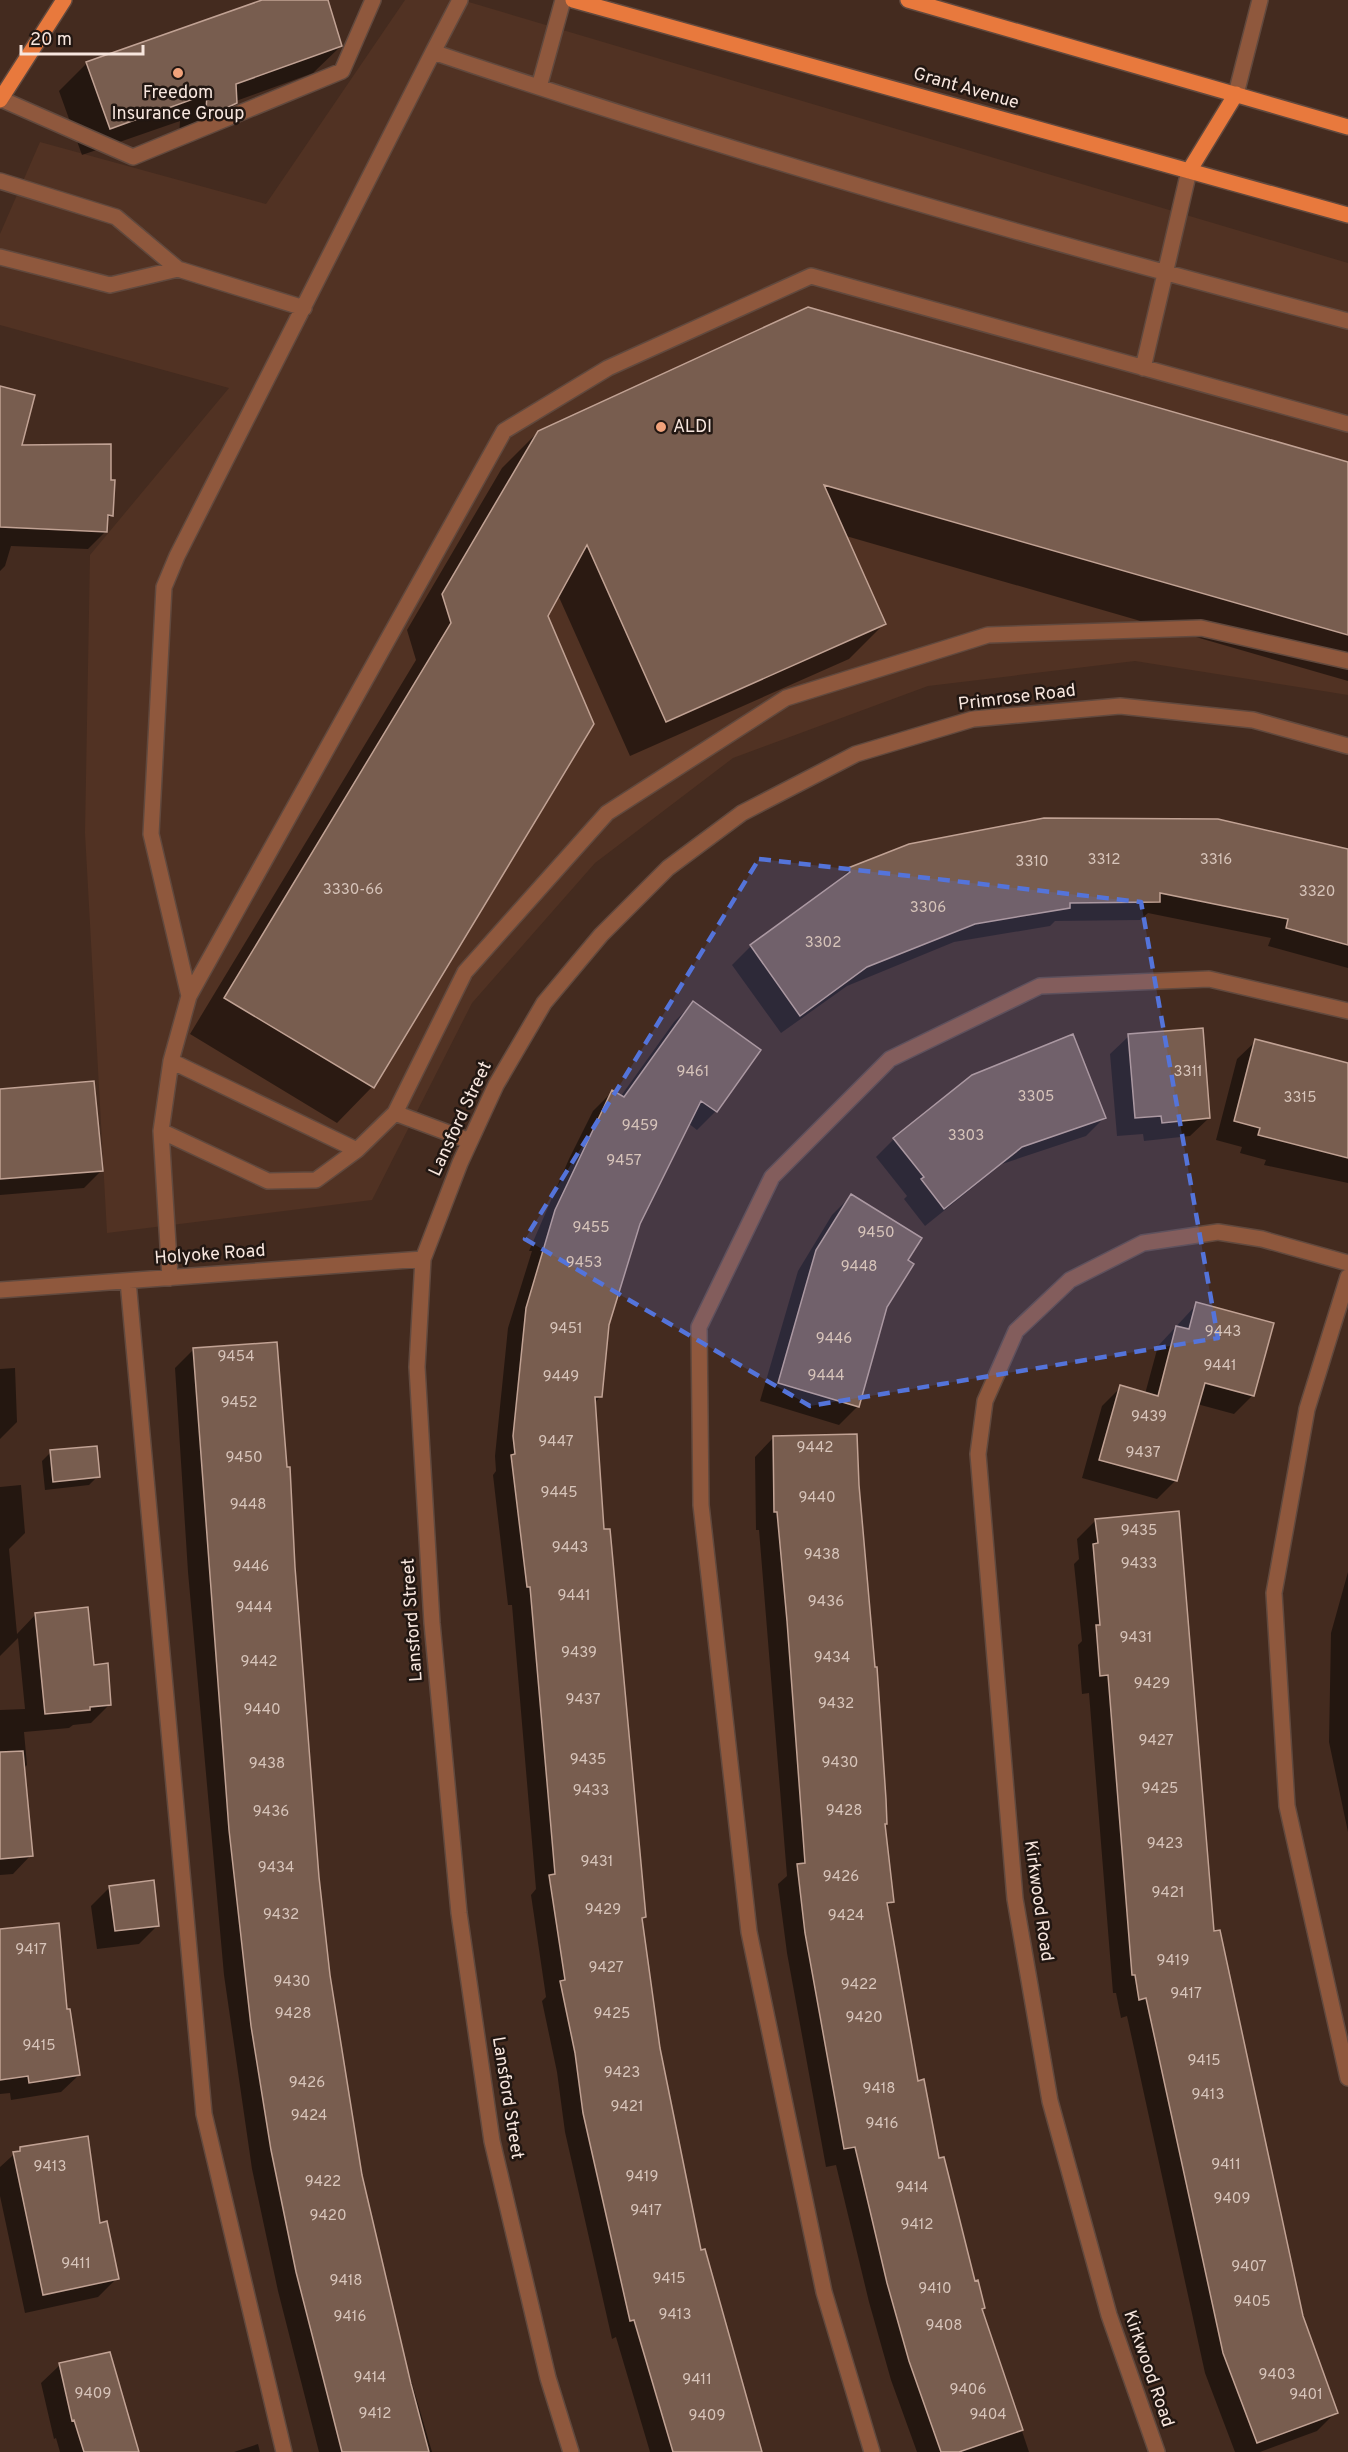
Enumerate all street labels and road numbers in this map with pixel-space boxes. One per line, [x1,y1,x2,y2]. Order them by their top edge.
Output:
street label: Grant Avenue [910,63,1022,115]
street label: Primrose Road [957,679,1077,717]
street label: Lansford Street [424,1058,498,1180]
street label: Holyoke Road [154,1240,266,1270]
street label: Lansford Street [397,1557,429,1683]
street label: Kirkwood Road [1018,1839,1058,1963]
street label: Lansford Street [486,2035,528,2161]
street label: Kirkwood Road [1117,2308,1179,2430]

